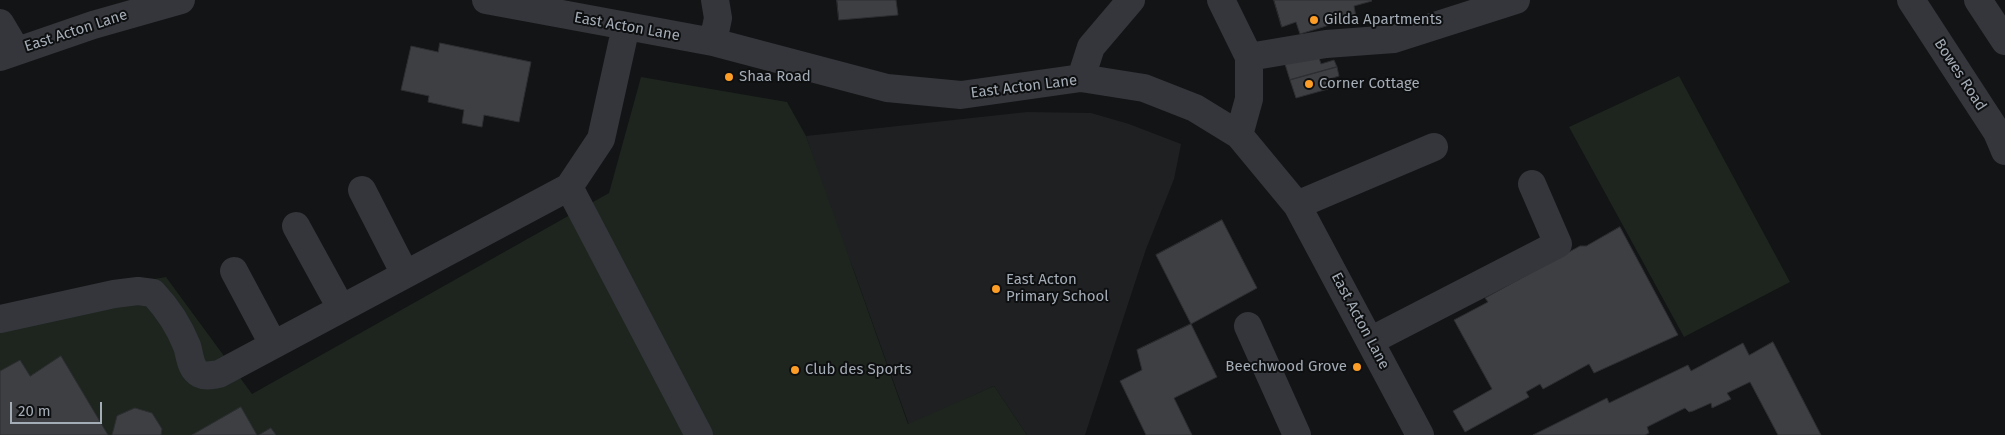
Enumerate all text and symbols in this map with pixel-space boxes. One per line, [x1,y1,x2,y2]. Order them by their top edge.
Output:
street label: East Acton Lane [22,6,130,56]
street label: East Acton Lane [573,9,681,45]
place label: Gilda Apartments [1324,11,1442,29]
marker: Gilda Apartments [1308,14,1320,26]
street label: Bowes Road [1930,36,1990,114]
place label: Shaa Road [739,68,811,86]
marker: Shaa Road [723,71,735,83]
street label: East Acton Lane [970,72,1078,102]
place label: Corner Cottage [1319,75,1420,93]
marker: Corner Cottage [1303,78,1315,90]
street label: East Acton Lane [1327,269,1393,373]
place label: East Acton Primary School [1006,271,1109,306]
marker: East Acton Primary School [990,283,1002,295]
place label: Beechwood Grove [1225,358,1347,376]
place label: Club des Sports [805,361,911,379]
marker: Beechwood Grove [1351,361,1363,373]
marker: Club des Sports [789,364,801,376]
scale bar [12,392,105,424]
text: 20 m [18,402,51,420]

